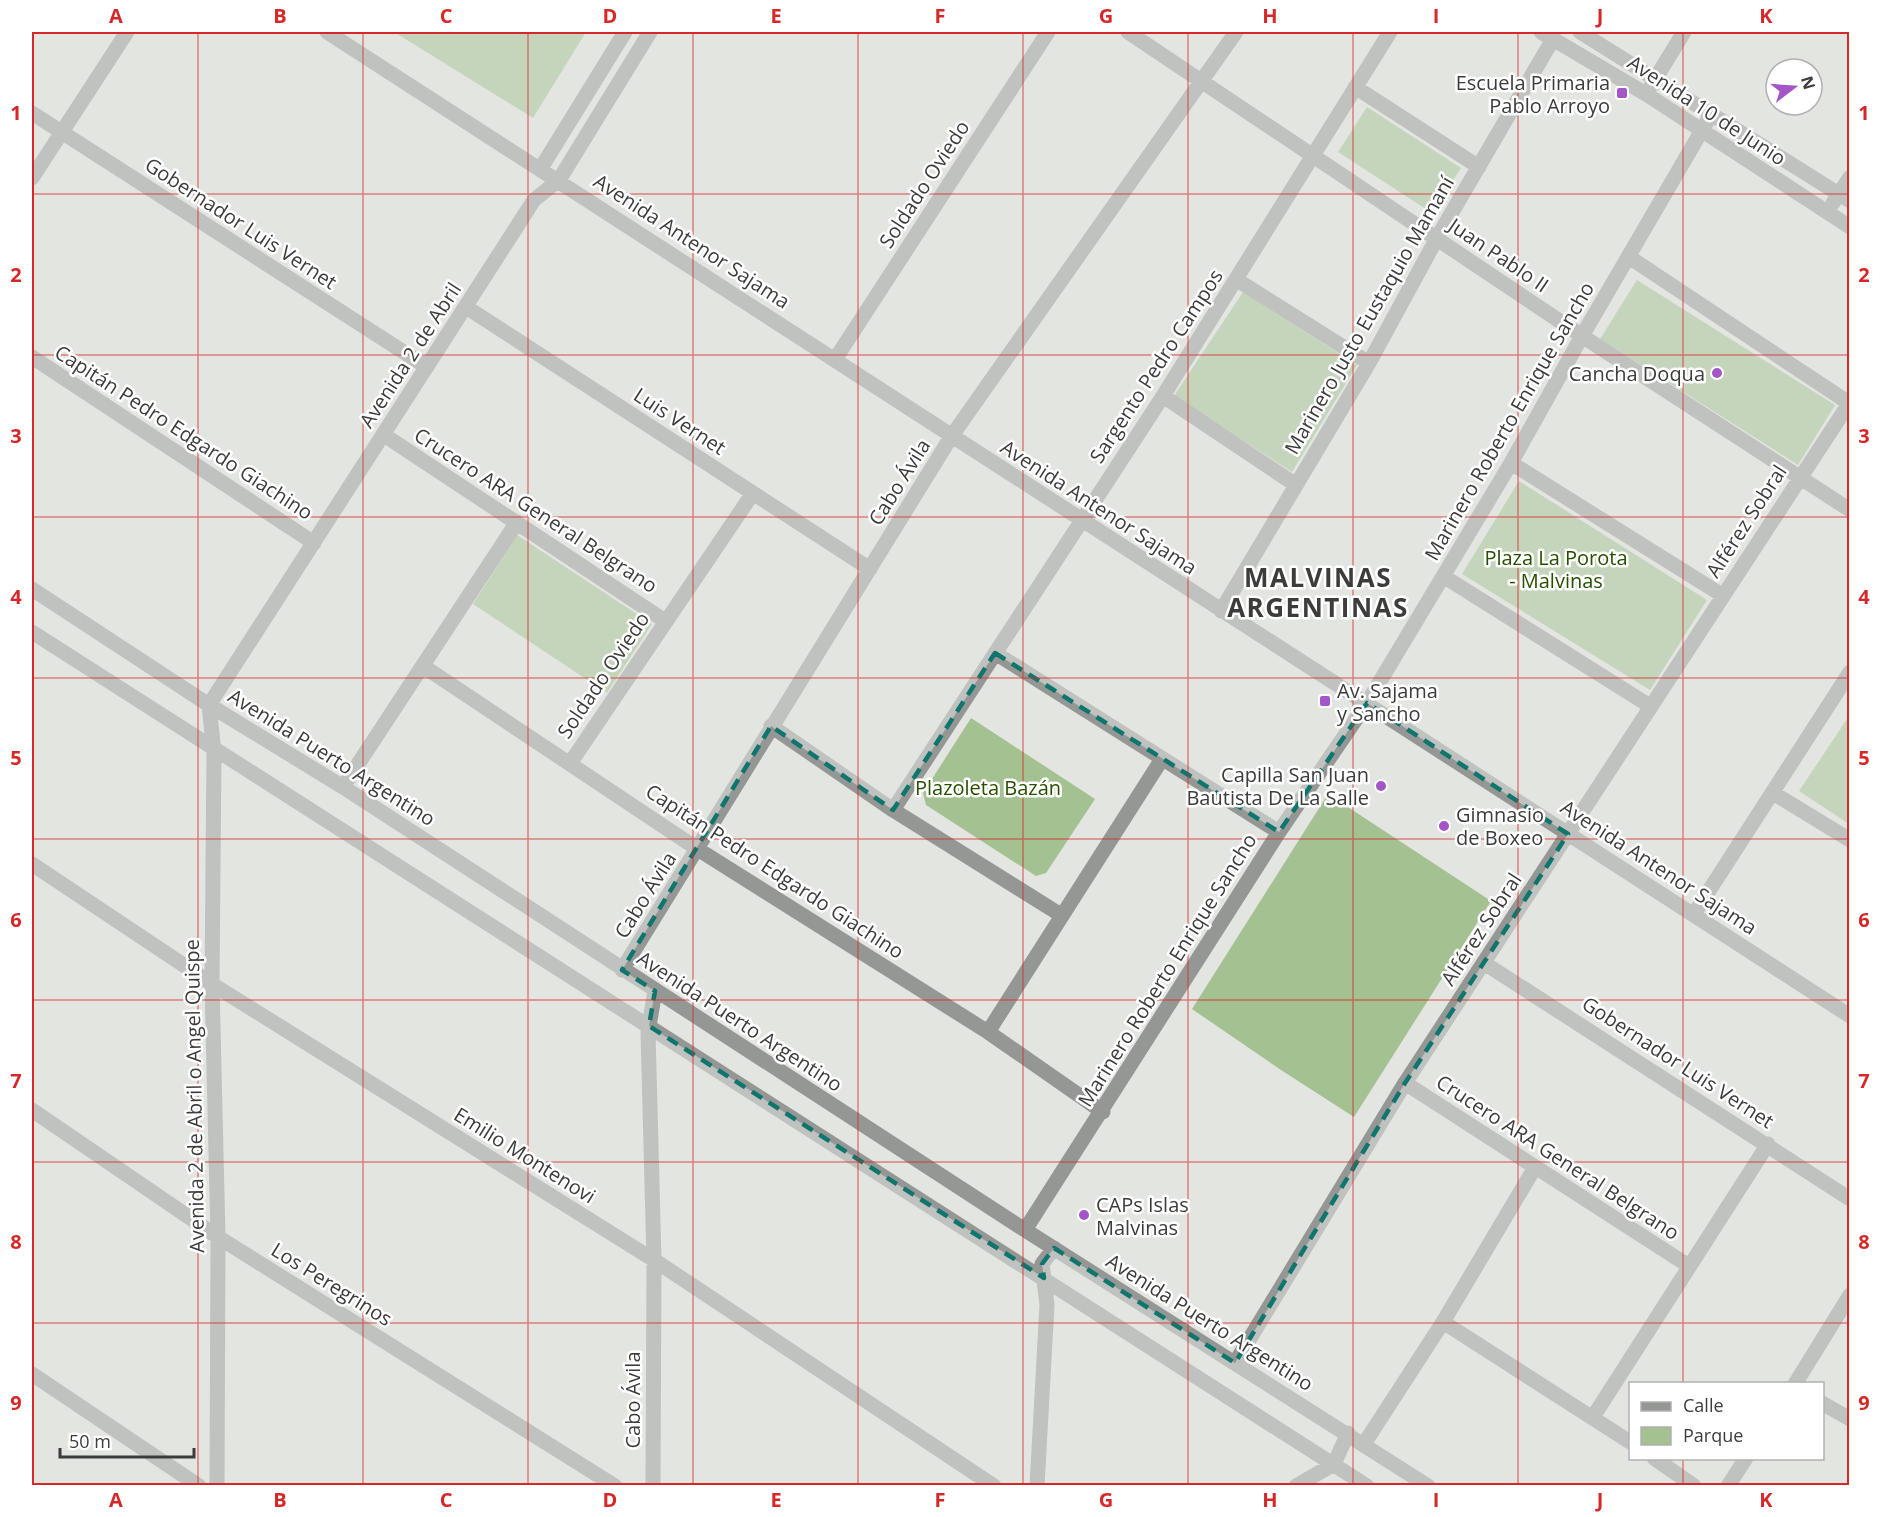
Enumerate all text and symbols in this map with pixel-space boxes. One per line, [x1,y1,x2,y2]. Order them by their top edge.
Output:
text: A [109,2,123,29]
text: B [273,2,287,29]
text: C [440,2,453,29]
text: D [603,2,617,29]
text: E [770,2,782,29]
text: F [935,2,945,29]
text: G [1099,2,1113,29]
text: H [1262,2,1278,29]
text: I [1433,2,1439,29]
text: J [1595,2,1603,29]
text: K [1759,2,1773,29]
street label: Avenida 10 de Junio [1623,49,1791,171]
north arrow [1764,57,1824,117]
place label: Escuela Primaria Pablo Arroyo [1456,69,1610,119]
text: N [1796,73,1821,92]
marker: Escuela Primaria Pablo Arroyo [1615,86,1629,100]
text: 1 [10,99,22,126]
text: 1 [1858,99,1870,126]
street label: Soldado Oviedo [873,115,975,253]
street label: Gobernador Luis Vernet [140,151,342,295]
street label: Avenida Antenor Sajama [589,167,795,315]
street label: Marinero Justo Eustaquio Mamaní [1278,170,1460,459]
street label: Juan Pablo II [1442,211,1554,298]
text: 2 [10,261,22,288]
text: 2 [1858,261,1870,288]
street label: Sargento Pedro Campos [1083,264,1229,468]
street label: Avenida 2 de Abril [353,277,467,433]
street label: Marinero Roberto Enrique Sancho [1418,277,1600,565]
street label: Capitán Pedro Edgardo Giachino [50,338,318,526]
place label: Cancha Doqua [1569,360,1705,387]
marker: Cancha Doqua [1710,366,1724,380]
street label: Luis Vernet [629,381,731,461]
street label: Crucero ARA General Belgrano [409,421,663,599]
text: 3 [10,422,22,449]
text: 3 [1858,422,1870,449]
street label: Avenida Antenor Sajama [996,433,1202,581]
street label: Cabo Ávila [862,434,936,530]
street label: Alférez Sobral [1699,459,1793,583]
park label: Plaza La Porota - Malvinas [1484,544,1628,594]
district label: MALVINAS ARGENTINAS [1227,559,1409,625]
text: 4 [10,583,22,610]
text: 4 [1858,583,1870,610]
street label: Soldado Oviedo [551,607,655,743]
place label: Av. Sajama y Sancho [1337,677,1438,727]
street label: Avenida Puerto Argentino [223,682,441,832]
marker: Av. Sajama y Sancho [1318,694,1332,708]
text: 5 [10,744,22,771]
text: 5 [1858,744,1870,771]
place label: Capilla San Juan Bautista De La Salle [1186,761,1369,811]
park label: Plazoleta Bazán [915,774,1061,801]
street label: Capitán Pedro Edgardo Giachino [641,777,909,965]
marker: Capilla San Juan Bautista De La Salle [1374,779,1388,793]
street label: Avenida Antenor Sajama [1556,793,1762,941]
place label: Gimnasio de Boxeo [1456,801,1544,851]
marker: Gimnasio de Boxeo [1437,819,1451,833]
street label: Marinero Roberto Enrique Sancho [1071,828,1263,1112]
street label: Cabo Ávila [608,847,682,943]
street label: Alférez Sobral [1434,867,1528,991]
text: 6 [10,906,22,933]
text: 6 [1858,906,1870,933]
street label: Avenida 2 de Abril o Angel Quispe [178,939,210,1253]
street label: Avenida Puerto Argentino [632,944,848,1098]
street label: Gobernador Luis Vernet [1577,990,1779,1134]
text: 7 [10,1067,22,1094]
text: 7 [1858,1067,1870,1094]
street label: Crucero ARA General Belgrano [1431,1068,1685,1246]
street label: Emilio Montenovi [449,1101,601,1209]
place label: CAPs Islas Malvinas [1096,1191,1189,1241]
marker: CAPs Islas Malvinas [1077,1208,1091,1222]
text: 8 [10,1228,22,1255]
text: 8 [1858,1228,1870,1255]
street label: Los Peregrinos [266,1236,398,1332]
street label: Avenida Puerto Argentino [1101,1247,1319,1397]
street label: Cabo Ávila [619,1351,646,1449]
legend [1629,1382,1824,1460]
text: 9 [10,1389,22,1416]
text: 9 [1858,1389,1870,1416]
text: Calle [1683,1393,1724,1417]
scale bar [60,1421,194,1459]
text: Parque [1683,1423,1743,1447]
text: 50 m [69,1429,111,1453]
text: A [109,1486,123,1513]
text: B [273,1486,287,1513]
text: C [440,1486,453,1513]
text: D [603,1486,617,1513]
text: E [770,1486,782,1513]
text: F [935,1486,945,1513]
text: G [1099,1486,1113,1513]
text: H [1262,1486,1278,1513]
text: I [1433,1486,1439,1513]
text: J [1595,1486,1603,1513]
text: K [1759,1486,1773,1513]

